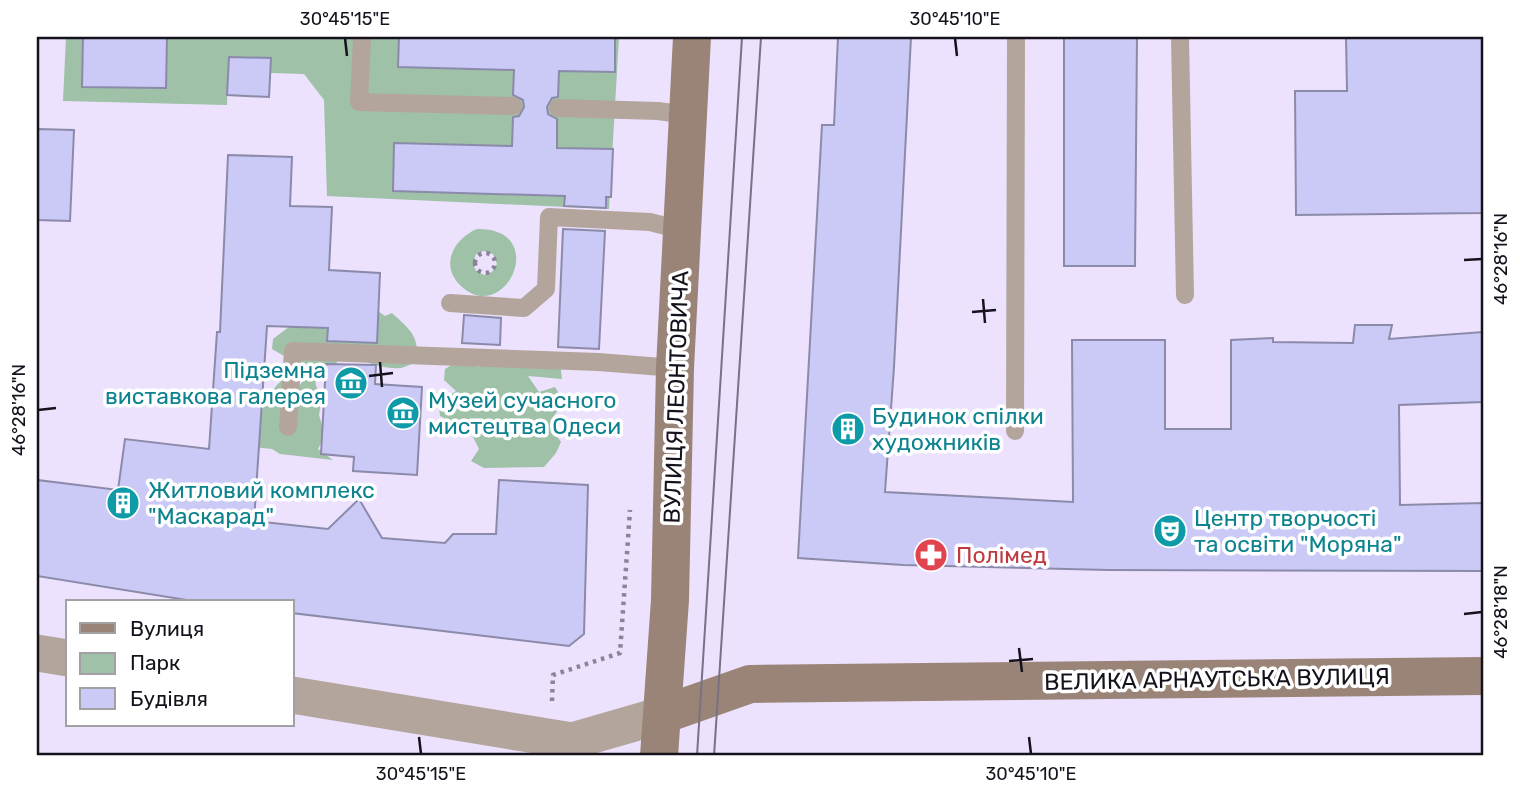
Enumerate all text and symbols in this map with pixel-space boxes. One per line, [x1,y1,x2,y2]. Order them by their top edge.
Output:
text: 30°45'15"E [300,8,390,30]
text: 30°45'10"E [909,8,1001,30]
text: 46°28'16"N [1490,213,1512,305]
street label: ВУЛИЦЯ ЛЕОНТОВИЧА [658,270,694,524]
place label: Підземна виставкова галерея [105,356,326,410]
text: 46°28'16"N [8,364,30,456]
museum icon: Підземна виставкова галерея [332,364,370,402]
place label: Музей сучасного мистецтва Одеси [428,386,621,440]
museum icon: Музей сучасного мистецтва Одеси [384,394,422,432]
place label: Будинок спілки художників [872,402,1044,456]
building icon: Будинок спілки художників [829,410,867,448]
place label: Житловий комплекс "Маскарад" [148,476,375,530]
building icon: Житловий комплекс "Маскарад" [104,484,142,522]
place label: Центр творчості та освіти "Моряна" [1194,504,1402,558]
theatre icon: Центр творчості та освіти "Моряна" [1151,512,1189,550]
pharmacy icon: Полімед [912,536,950,574]
place label: Полімед [956,541,1047,569]
text: 46°28'18"N [1490,565,1512,659]
legend [66,600,294,726]
text: Вулиця [130,616,204,641]
text: Парк [130,650,180,675]
street label: ВЕЛИКА АРНАУТСЬКА ВУЛИЦЯ [1044,662,1390,696]
text: Будівля [130,686,208,711]
text: 30°45'15"E [376,763,466,785]
text: 30°45'10"E [985,763,1077,785]

